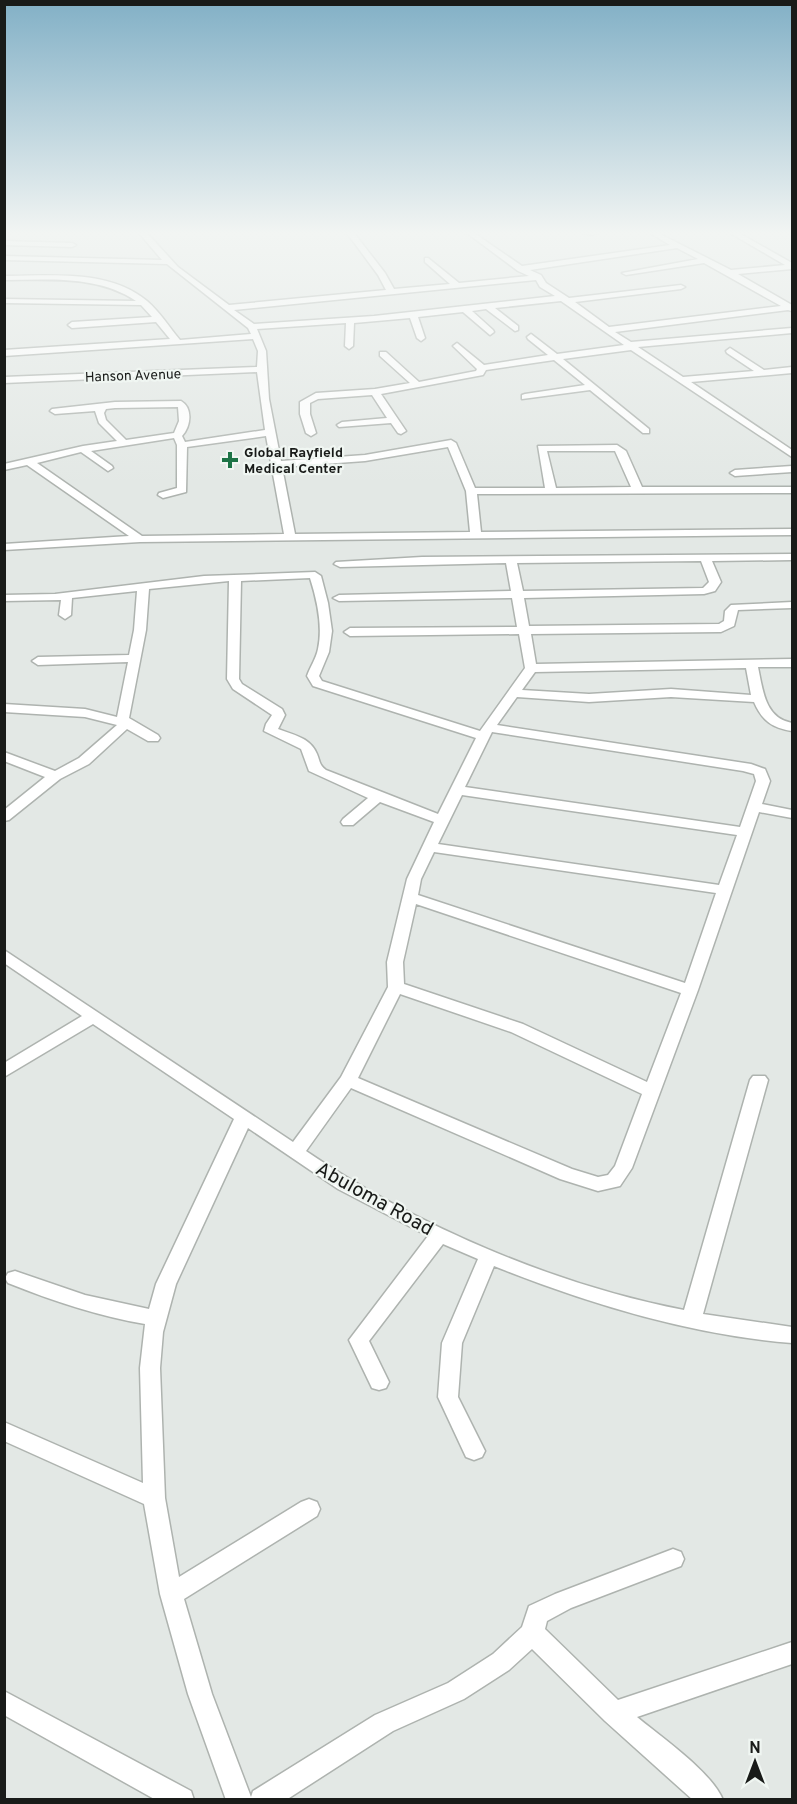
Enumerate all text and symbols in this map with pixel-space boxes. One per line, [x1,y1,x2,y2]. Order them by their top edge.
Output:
street label: Hanson Avenue [85,366,182,387]
place label: Global Rayfield Medical Center [244,445,343,478]
marker: Global Rayfield Medical Center [221,451,239,469]
street label: Abuloma Road [310,1157,438,1243]
north arrow [725,1732,785,1792]
text: N [749,1739,761,1759]

